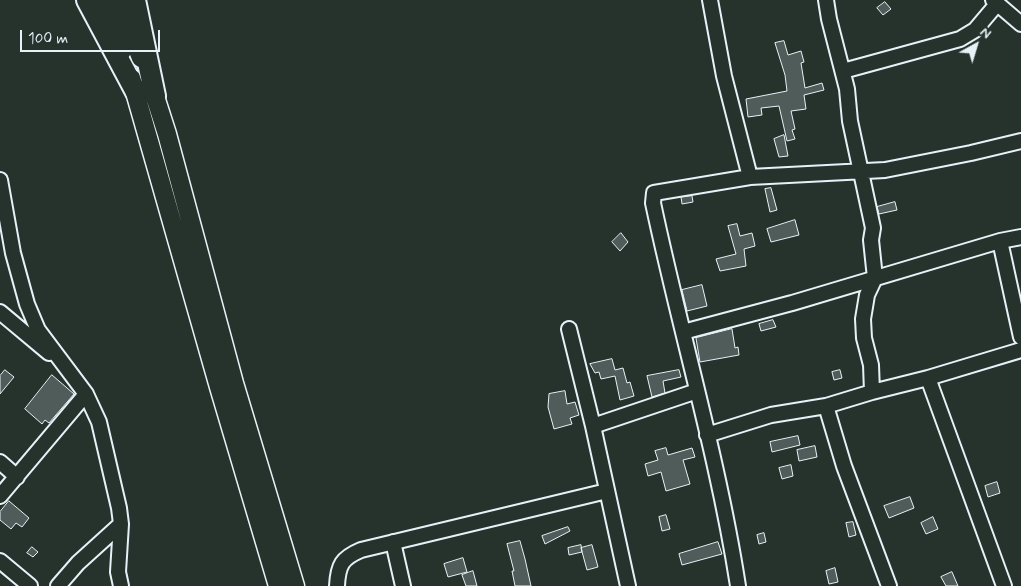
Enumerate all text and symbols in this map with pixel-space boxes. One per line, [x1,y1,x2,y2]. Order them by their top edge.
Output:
scale bar [22,20,162,52]
north arrow [951,20,1001,70]
text: N [976,23,995,43]
text: 100 m [28,29,68,49]

